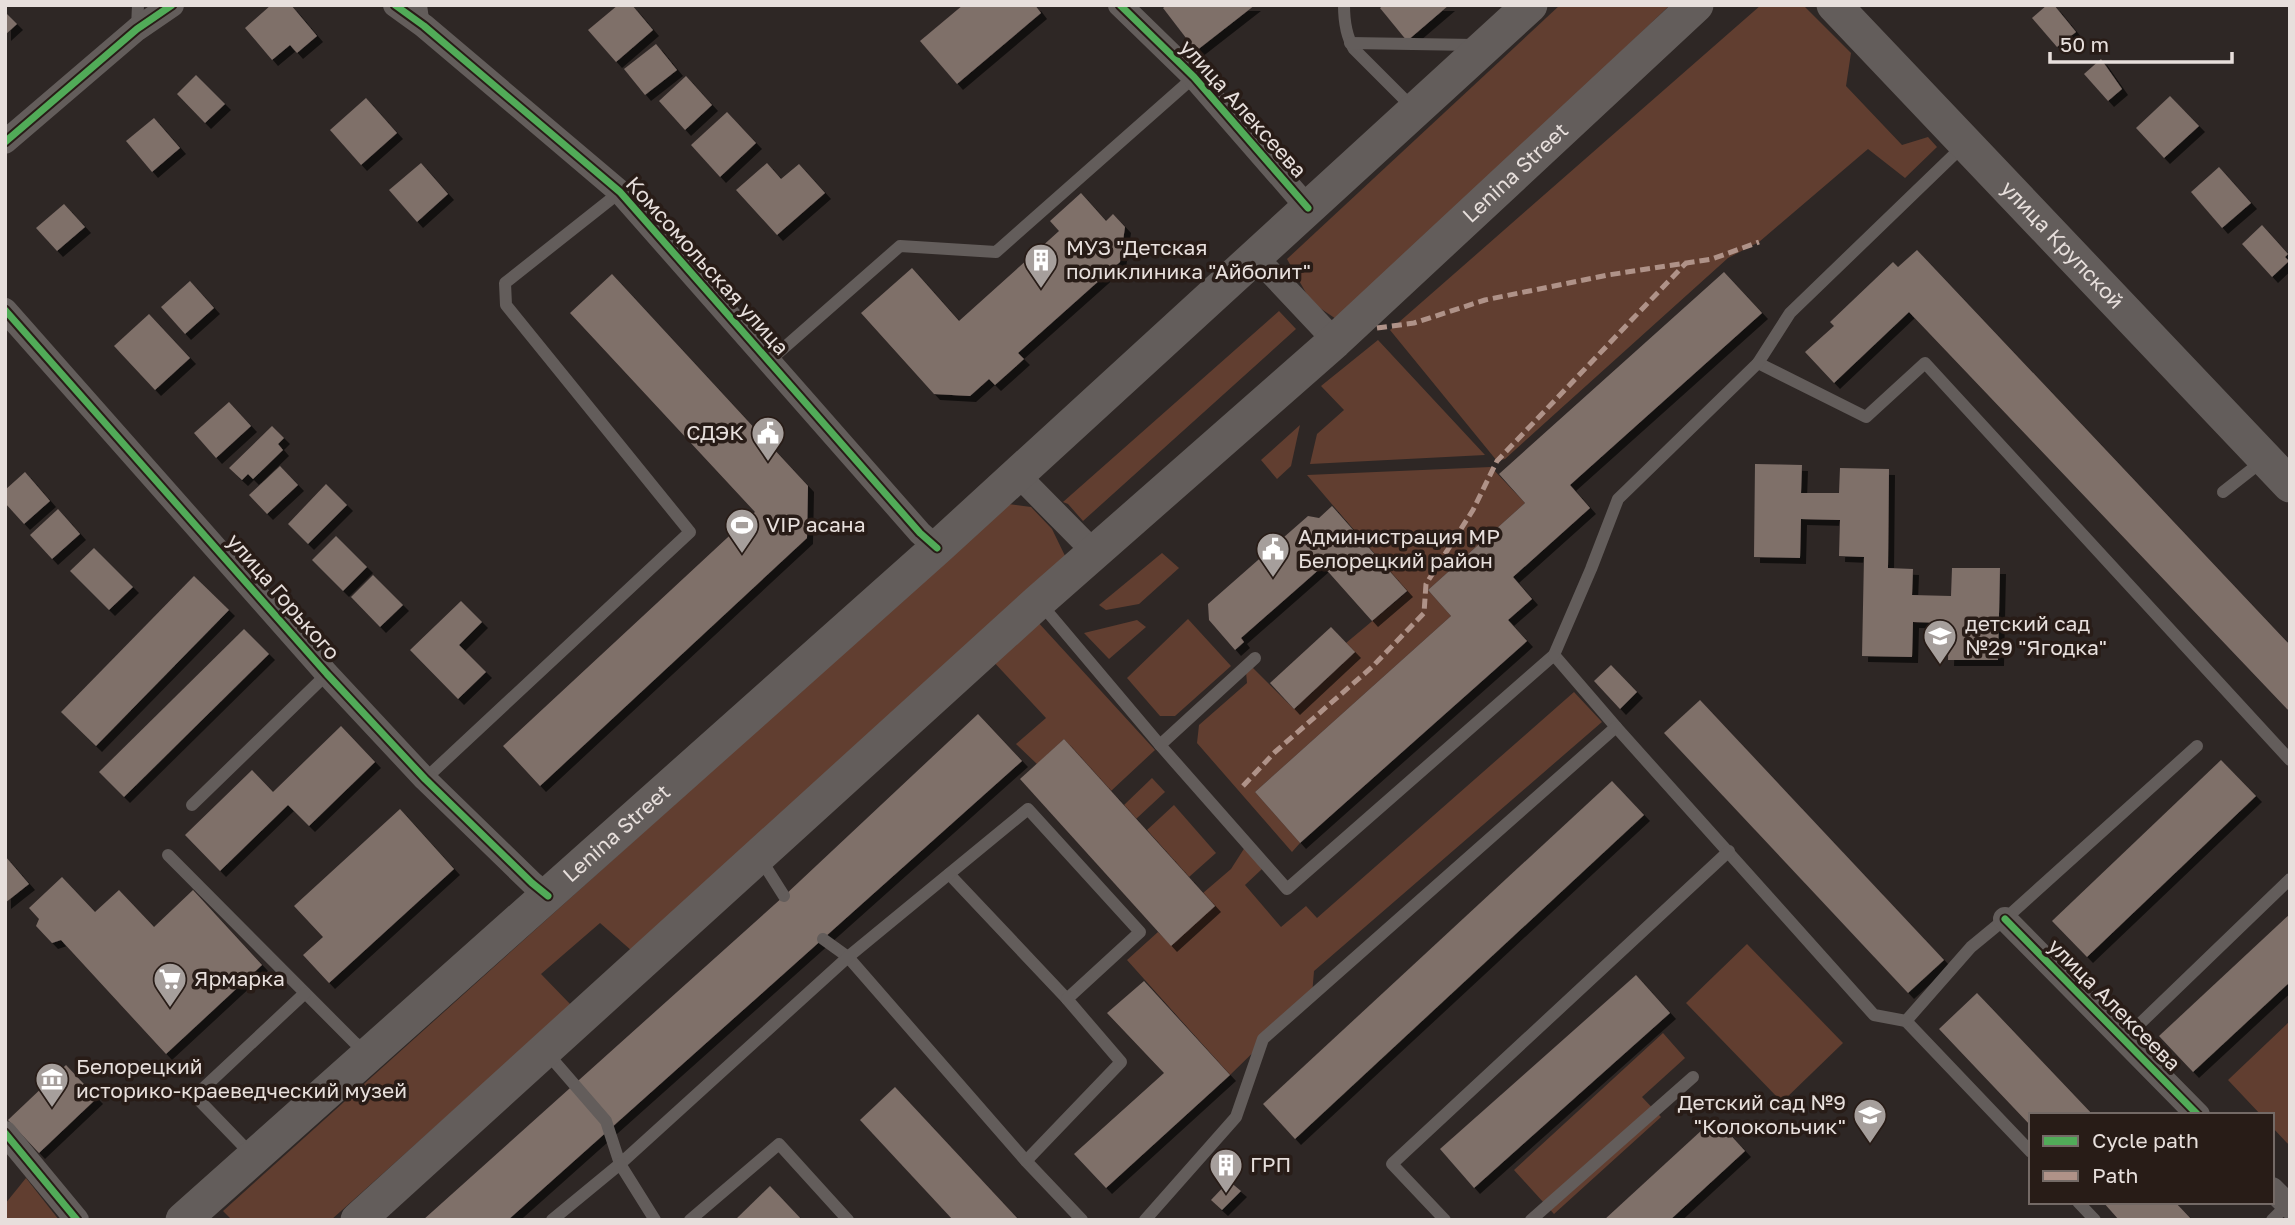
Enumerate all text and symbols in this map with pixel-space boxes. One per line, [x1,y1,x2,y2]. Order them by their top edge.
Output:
scale bar [2050,21,2232,65]
text: 50 m [2060,31,2109,57]
street label: улица Алексеева [1175,34,1313,183]
street label: Lenina Street [1457,117,1573,228]
street label: Комсомольская улица [621,171,795,360]
street label: улица Крупской [1996,175,2130,314]
place label: МУЗ "Детская поликлиника "Айболит" [1066,234,1311,284]
building icon: МУЗ "Детская поликлиника "Айболит" [1022,241,1060,290]
public building icon: СДЭК [749,414,787,463]
place label: СДЭК [686,419,744,445]
sports icon: VIP асана [723,506,761,555]
place label: VIP асана [766,511,866,537]
place label: Администрация МР Белорецкий район [1298,523,1500,573]
street label: улица Горького [222,528,346,665]
public building icon: Администрация МР Белорецкий район [1254,530,1292,579]
place label: детский сад №29 "Ягодка" [1965,610,2107,660]
school or university icon: детский сад №29 "Ягодка" [1921,617,1959,666]
street label: Lenina Street [557,778,675,887]
street label: улица Алексеева [2043,933,2186,1076]
supermarket icon: Ярмарка [151,960,189,1009]
place label: Ярмарка [194,965,285,991]
place label: Белорецкий историко-краеведческий музей [76,1053,407,1103]
museum icon: Белорецкий историко-краеведческий музей [33,1060,71,1109]
place label: Детский сад №9 "Колокольчик" [1677,1089,1846,1139]
school or university icon: Детский сад №9 "Колокольчик" [1851,1096,1889,1145]
legend [2029,1113,2274,1204]
text: Cycle path [2092,1127,2199,1153]
building icon: ГРП [1207,1146,1245,1195]
place label: ГРП [1250,1151,1291,1177]
text: Path [2092,1162,2139,1188]

